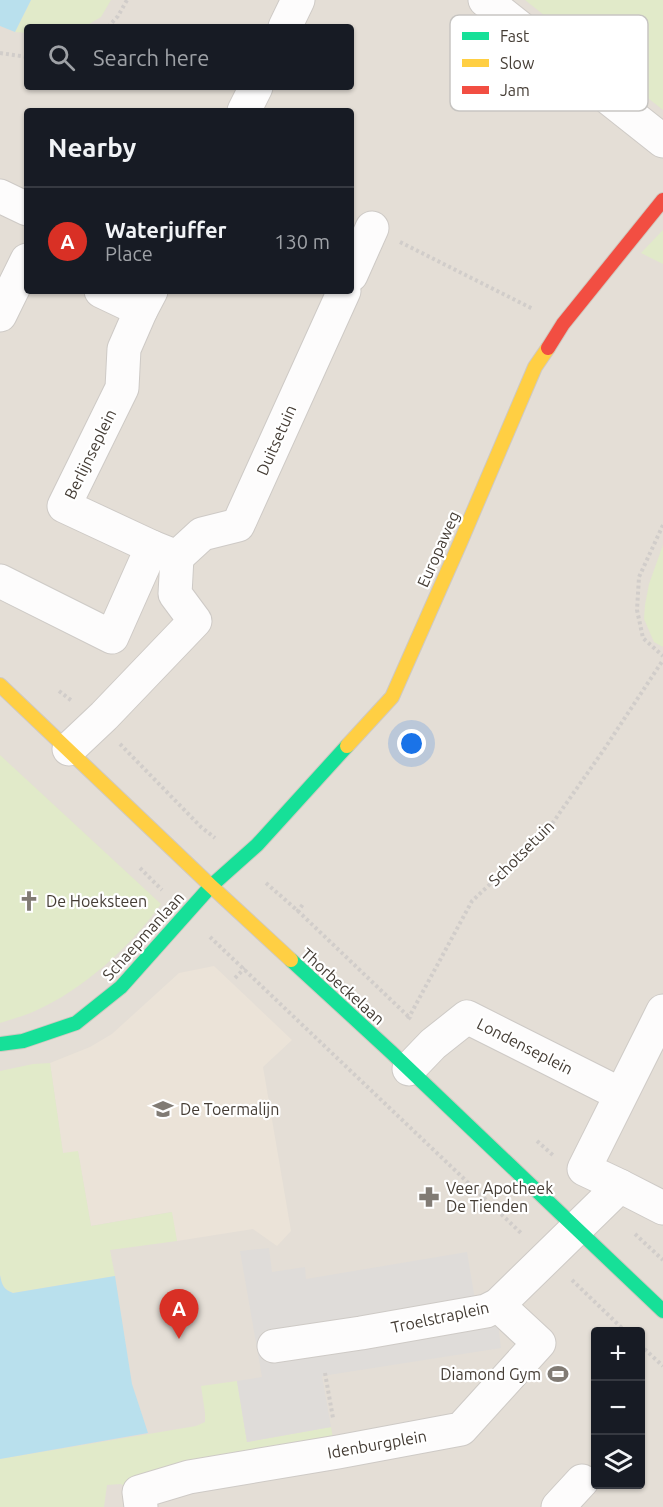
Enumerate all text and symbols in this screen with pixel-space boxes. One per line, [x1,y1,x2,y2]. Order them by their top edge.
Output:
legend [450,15,648,111]
search box [24,24,354,90]
text: Fast [500,27,530,45]
icon: search [45,41,78,74]
text: Search here [93,45,209,70]
text: Slow [500,54,535,72]
text: Jam [500,81,530,99]
text: Nearby [48,133,136,162]
text: Waterjuffer [105,217,227,242]
text: A [60,230,75,253]
text: 130 m [274,230,330,253]
text: Place [105,242,153,265]
street label: Duitsetuin [253,402,299,478]
street label: Berlijnseplein [61,406,119,502]
street label: Europaweg [413,508,463,590]
your location [397,729,426,758]
street label: Schotsetuin [485,817,557,889]
street label: Schaepmanlaan [99,888,187,984]
church icon: De Hoeksteen [17,889,41,913]
place label: De Hoeksteen [46,892,147,910]
street label: Thorbeckelaan [298,944,388,1028]
street label: Londenseplein [474,1014,576,1078]
school or university icon: De Toermalijn [151,1097,175,1121]
place label: De Toermalijn [180,1100,279,1118]
place label: Veer Apotheek De Tienden [446,1179,553,1215]
pharmacy icon: Veer Apotheek De Tienden [417,1185,441,1209]
pin: A [160,1290,198,1339]
street label: Troelstraplein [389,1298,491,1336]
map controls [591,1327,645,1489]
button: + [591,1327,645,1381]
sports icon: Diamond Gym [546,1362,570,1386]
place label: Diamond Gym [440,1365,541,1383]
button: − [591,1381,645,1435]
street label: Idenburgplein [326,1426,428,1462]
button: layers [591,1435,645,1489]

